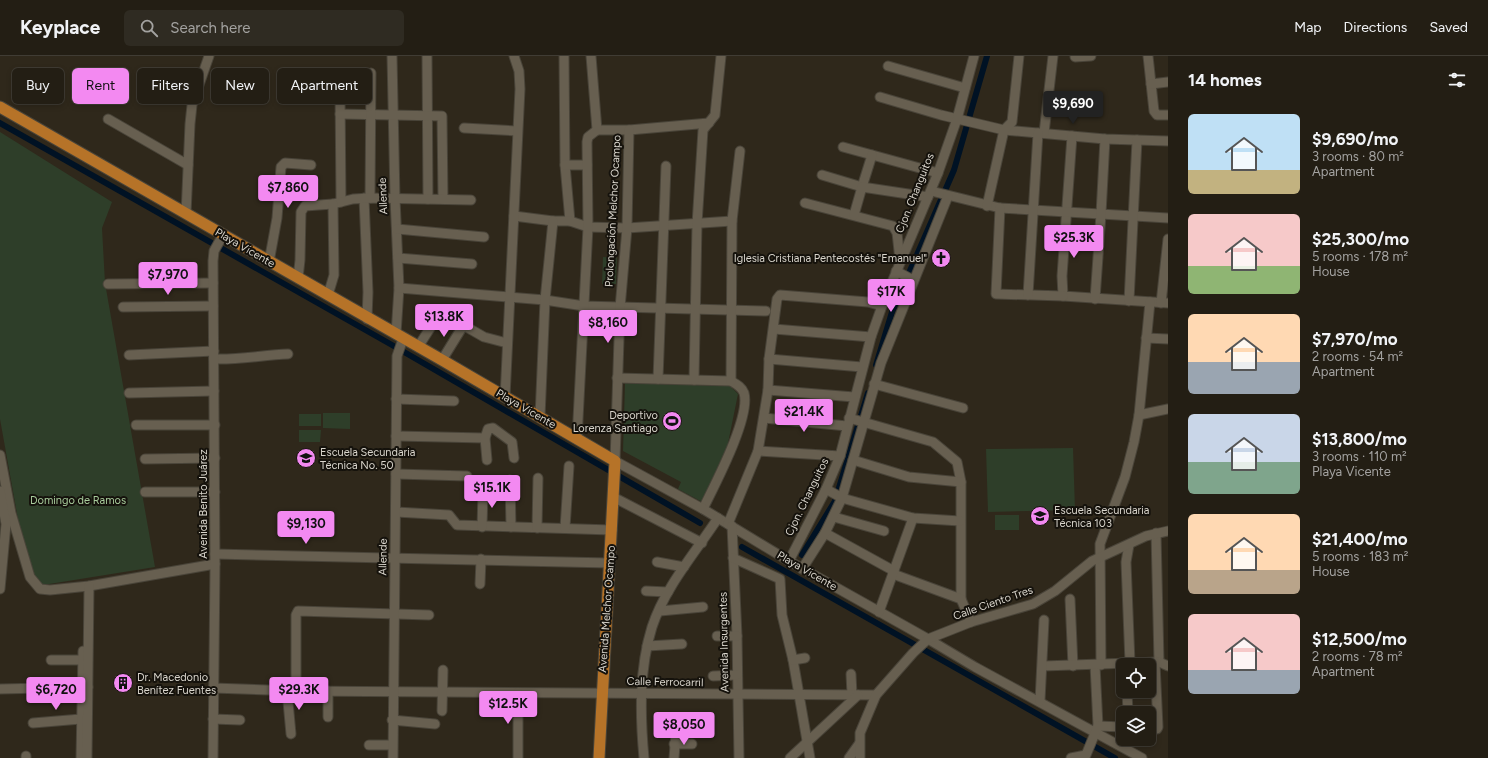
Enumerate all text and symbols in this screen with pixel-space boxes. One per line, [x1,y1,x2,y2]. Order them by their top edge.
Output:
search box [124,10,404,46]
text: Keyplace [20,16,100,39]
icon: search [138,17,160,39]
text: Search here [170,19,250,37]
text: Map [1294,19,1322,36]
text: Directions [1344,19,1407,36]
text: Saved [1429,19,1468,36]
chip: Buy [12,68,64,104]
chip: Rent [72,68,129,104]
chip: Filters [137,68,203,104]
chip: New [211,68,269,104]
chip: Apartment [277,68,372,104]
icon: filters [1446,69,1468,91]
text: 14 homes [1188,70,1262,90]
pin: $9,690 [1040,91,1106,125]
text: $9,690 [1052,96,1094,111]
text: $9,690/mo [1312,129,1398,149]
icon: home [1220,130,1268,178]
street label: Prolongación Melchor Ocampo [603,135,623,287]
text: 3 rooms · 80 m² [1312,149,1404,164]
street label: Cjon. Changuitos [893,151,937,235]
text: Apartment [1312,164,1375,179]
pin: $7,860 [255,175,321,209]
street label: Allende [376,177,390,215]
text: $7,860 [267,180,309,195]
pin: $25.3K [1041,225,1107,259]
street label: Playa Vicente [213,226,277,270]
text: $25,300/mo [1312,229,1409,249]
text: $25.3K [1053,230,1095,245]
icon: home [1220,230,1268,278]
church icon: Iglesia Cristiana Pentecostés "Emanuel" [930,247,952,269]
text: 5 rooms · 178 m² [1312,249,1408,264]
place label: Iglesia Cristiana Pentecostés "Emanuel" [734,252,927,265]
pin: $7,970 [135,262,201,296]
text: House [1312,264,1350,279]
text: $7,970 [148,267,188,282]
pin: $17K [867,279,915,313]
text: $17K [877,284,905,299]
pin: $13.8K [411,304,477,338]
text: $13.8K [424,309,464,324]
pin: $8,160 [575,310,641,344]
text: $8,160 [588,315,628,330]
text: $7,970/mo [1312,329,1398,349]
icon: home [1220,330,1268,378]
text: 2 rooms · 54 m² [1312,349,1403,364]
text: Apartment [1312,364,1375,379]
street label: Playa Vicente [494,387,558,431]
pin: $21.4K [771,399,837,433]
text: $21.4K [784,404,824,419]
place label: Deportivo Lorenza Santiago [573,409,658,435]
sports icon: Deportivo Lorenza Santiago [661,410,683,432]
text: $13,800/mo [1312,429,1407,449]
icon: home [1220,430,1268,478]
place label: Escuela Secundaria Técnica No. 50 [320,446,415,472]
school or university icon: Escuela Secundaria Técnica No. 50 [295,447,317,469]
street label: Avenida Benito Juárez [197,449,210,559]
text: 3 rooms · 110 m² [1312,449,1407,464]
street label: Cjon. Changuitos [783,456,831,538]
text: Playa Vicente [1312,464,1391,479]
pin: $15.1K [459,475,525,509]
text: $15.1K [473,480,511,495]
park label: Domingo de Ramos [30,494,126,507]
place label: Escuela Secundaria Técnica 103 [1054,504,1149,530]
school or university icon: Escuela Secundaria Técnica 103 [1029,505,1051,527]
pin: $9,130 [273,511,339,545]
text: $9,130 [286,516,326,531]
text: $21,400/mo [1312,529,1408,549]
icon: home [1220,530,1268,578]
street label: Allende [376,538,390,576]
street label: Avenida Melchor Ocampo [596,545,618,673]
street label: Playa Vicente [775,549,839,593]
text: 5 rooms · 183 m² [1312,549,1408,564]
text: House [1312,564,1350,579]
street label: Calle Ciento Tres [951,583,1035,623]
street label: Avenida Insurgentes [717,592,731,692]
text: $12,500/mo [1312,629,1407,649]
icon: home [1220,630,1268,678]
text: 2 rooms · 78 m² [1312,649,1403,664]
map controls [1116,658,1156,746]
button: locate [1116,658,1156,698]
text: Apartment [1312,664,1375,679]
place label: Dr. Macedonio Benítez Fuentes [137,671,216,697]
building icon: Dr. Macedonio Benítez Fuentes [112,672,134,694]
street label: Calle Ferrocarril [626,675,704,689]
pin: $6,720 [23,677,89,711]
pin: $29.3K [266,677,332,711]
text: $6,720 [35,682,77,697]
text: $29.3K [278,682,320,697]
pin: $12.5K [475,691,541,725]
text: $12.5K [488,696,528,711]
button: layers [1116,706,1156,746]
pin: $8,050 [651,712,717,746]
text: $8,050 [663,717,705,732]

